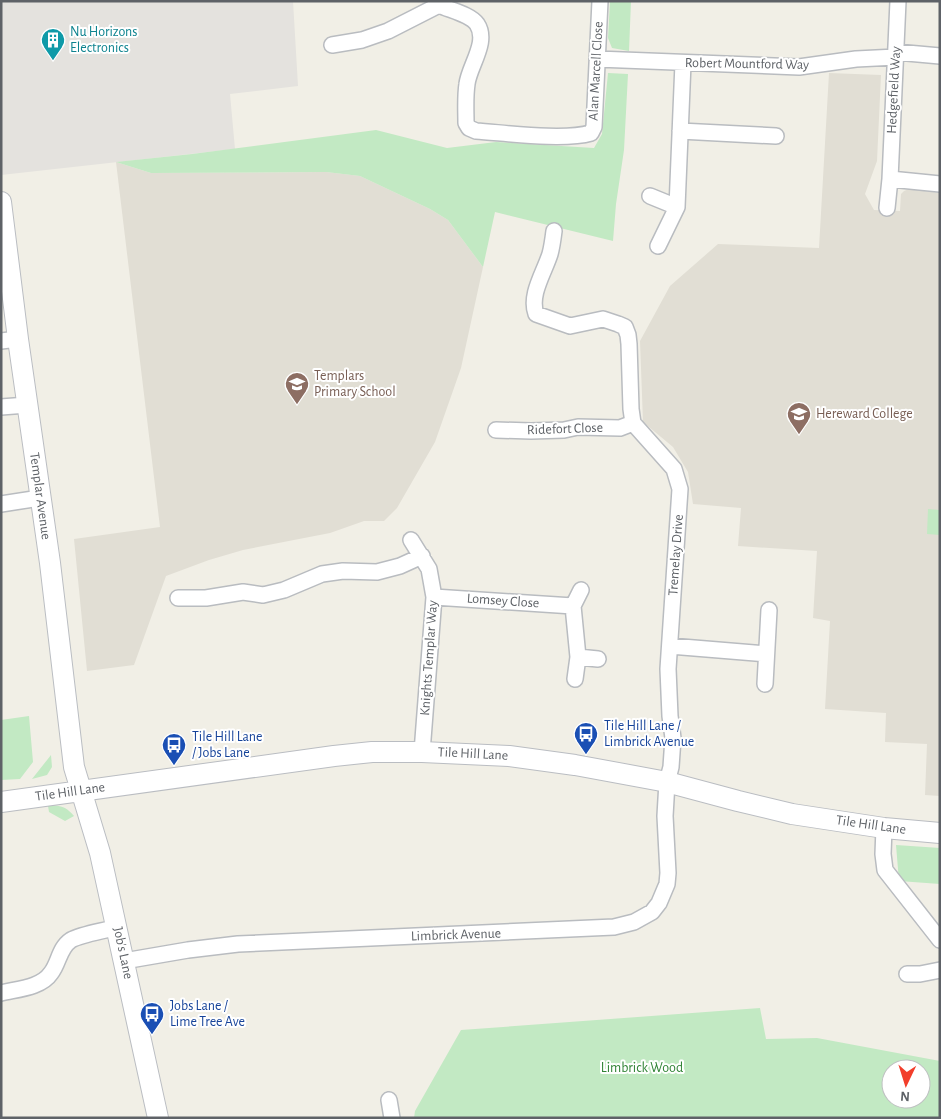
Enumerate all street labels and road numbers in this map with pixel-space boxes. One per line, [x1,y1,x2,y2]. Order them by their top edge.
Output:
street label: Alan Marcell Close [586,21,606,121]
street label: Hedgefield Way [885,46,903,134]
street label: Robert Mountford Way [685,56,809,72]
street label: Ridefort Close [527,421,603,437]
street label: Templar Avenue [27,451,53,541]
street label: Tremelay Drive [666,514,686,596]
street label: Lomsey Close [466,591,540,611]
street label: Knights Templar Way [418,600,440,716]
street label: Tile Hill Lane [437,745,509,763]
street label: Tile Hill Lane [34,780,106,804]
street label: Tile Hill Lane [835,813,907,837]
street label: Job's Lane [111,926,135,980]
street label: Limbrick Avenue [411,926,501,944]

